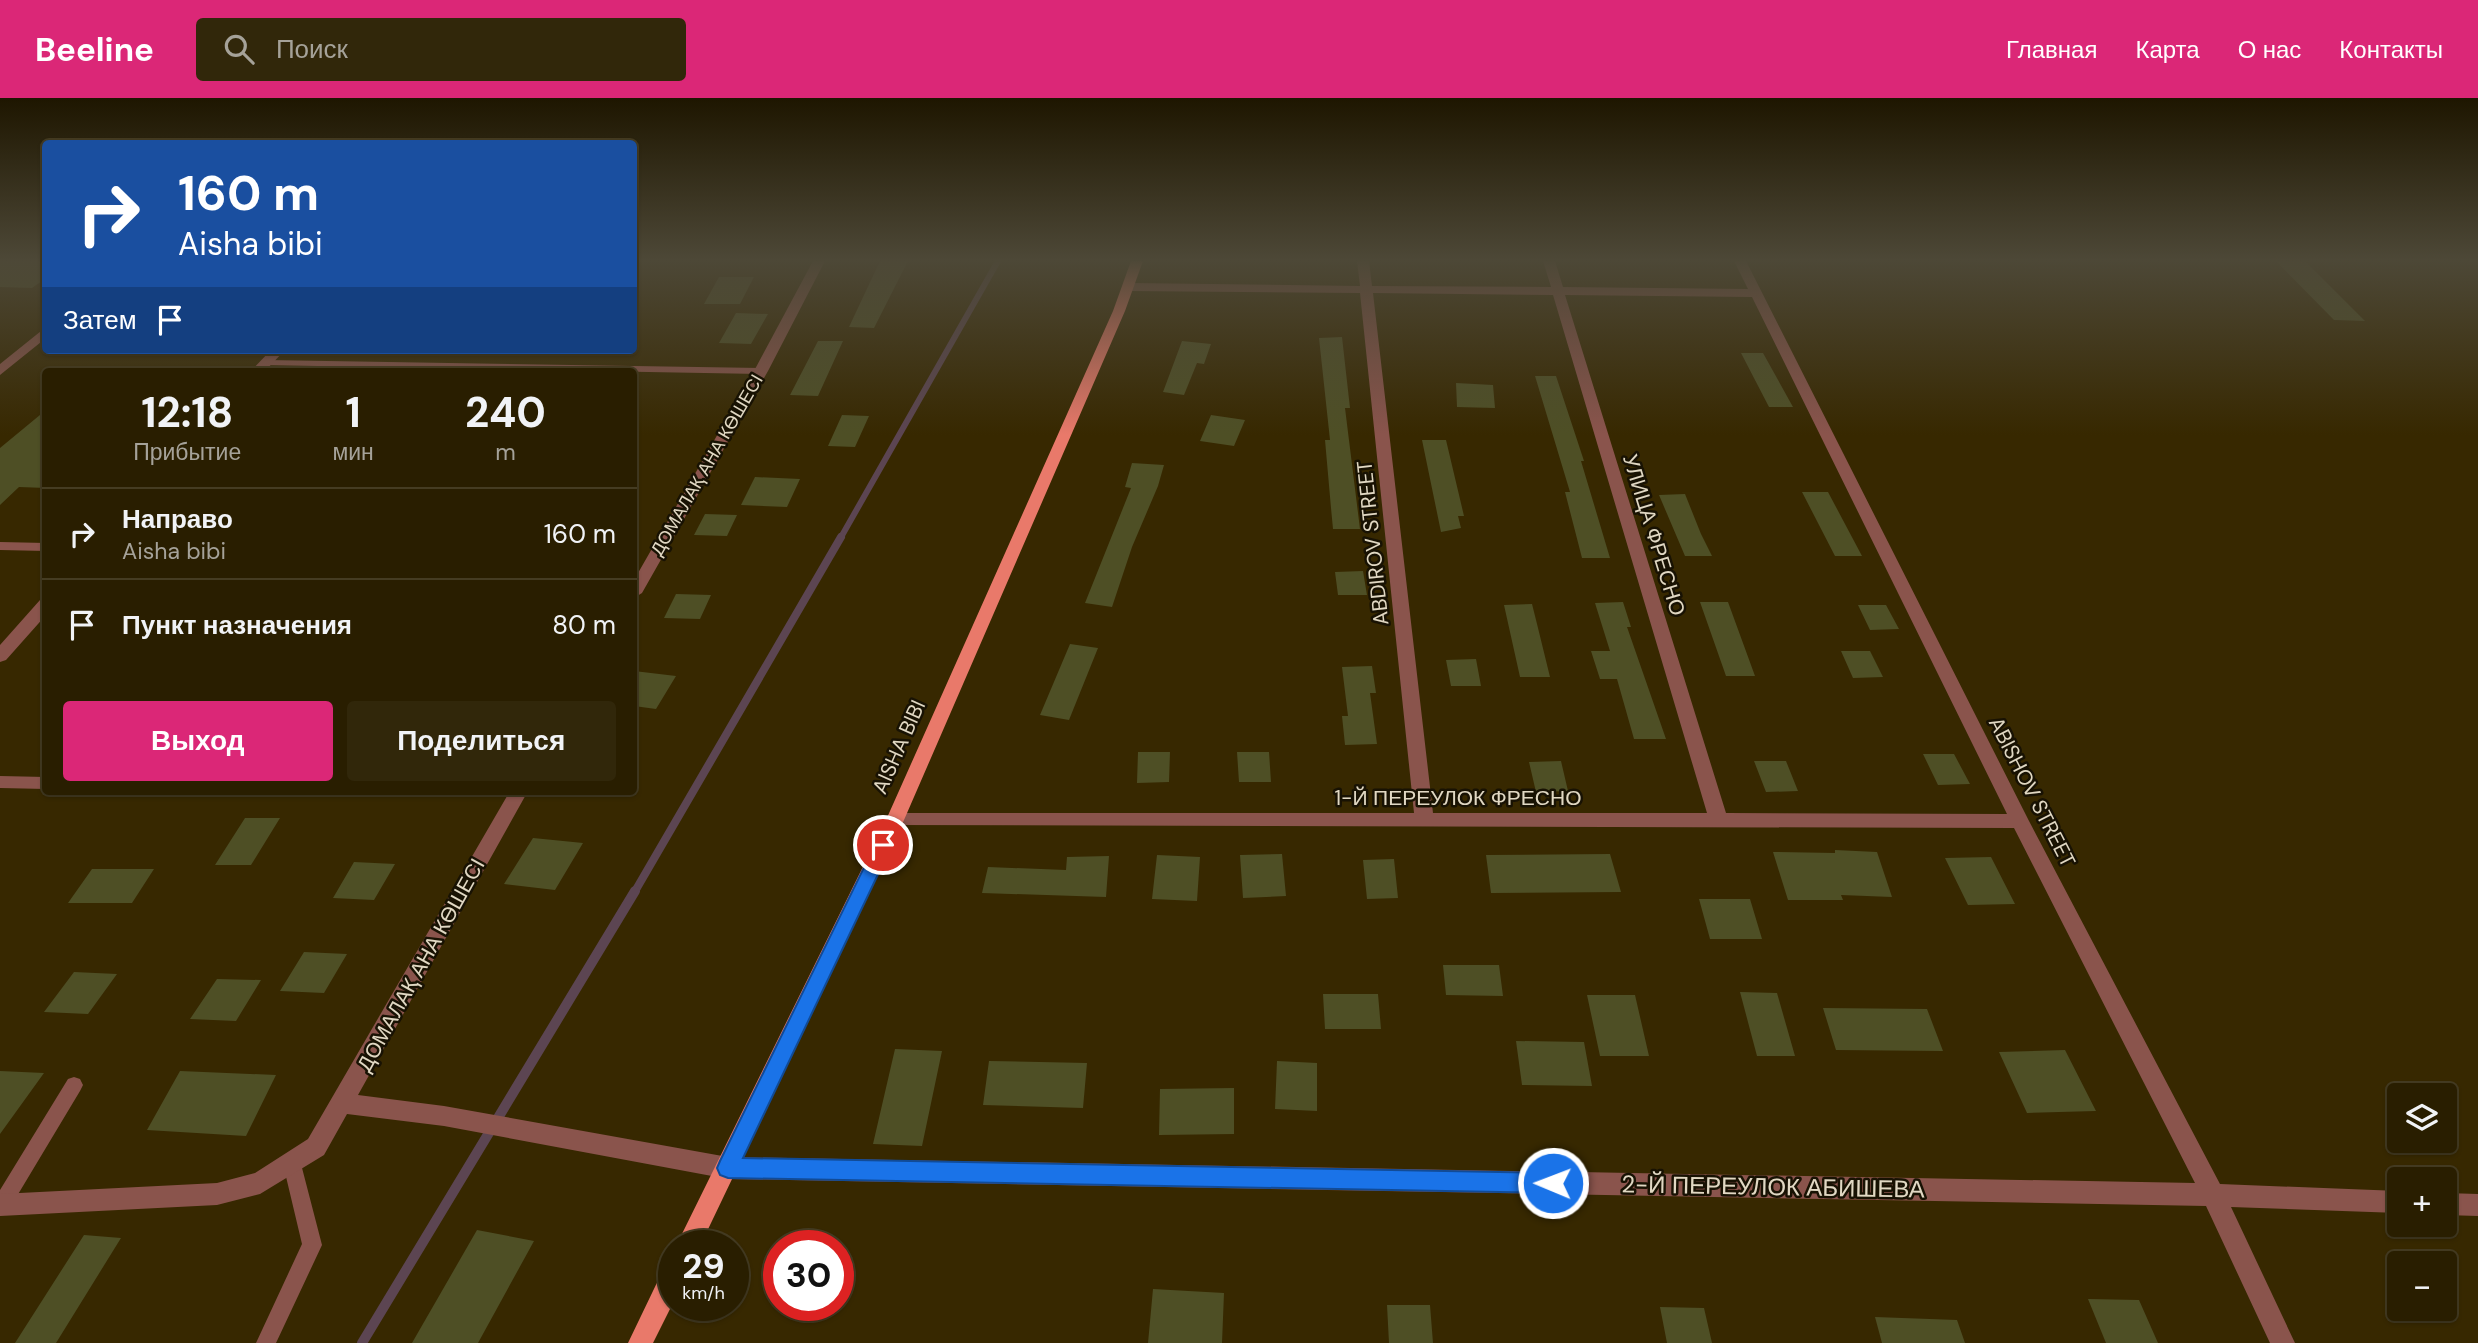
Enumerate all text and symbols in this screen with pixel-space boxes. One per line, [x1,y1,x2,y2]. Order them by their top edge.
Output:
search box [196,18,686,81]
text: Beeline [35,28,154,71]
icon: search [220,30,258,68]
text: Поиск [276,32,348,66]
text: Главная [2006,34,2097,65]
text: Карта [2135,34,2200,65]
text: О нас [2238,34,2301,65]
text: Контакты [2339,34,2443,65]
text: 160 m [178,161,319,225]
icon: right [63,168,154,259]
text: Aisha bibi [178,223,323,265]
icon: arrive [151,301,189,339]
text: Затем [63,303,137,337]
street label: ДОМАЛАҚ АНА КӨШЕСІ [645,370,769,560]
text: 12:18 [141,385,233,440]
text: 1 [345,385,361,440]
text: 240 [465,385,546,440]
text: Прибытие [133,437,241,467]
text: мин [332,437,374,467]
text: m [495,437,516,467]
street label: УЛИЦА ФРЕСНО [1616,451,1692,619]
street label: ABDIROV STREET [1350,459,1396,627]
text: Направо [122,502,233,536]
icon: right [63,515,101,553]
text: 160 m [544,517,616,551]
text: Aisha bibi [122,536,226,566]
icon: arrive [63,606,101,644]
text: Пункт назначения [122,608,352,642]
text: 80 m [552,608,616,642]
street label: AISHA BIBI [866,696,932,798]
button: Выход [63,701,333,781]
button: Поделиться [347,701,616,781]
street label: ABISHOV STREET [1982,712,2082,872]
street label: 1-Й ПЕРЕУЛОК ФРЕСНО [1335,784,1581,812]
pin [853,815,913,875]
icon: arrive [864,826,902,864]
street label: ДОМАЛАҚ АНА КӨШЕСІ [351,853,491,1077]
map controls [2387,1083,2457,1321]
button: layers [2387,1083,2457,1153]
position arrow [1516,1146,1590,1220]
button: + [2387,1167,2457,1237]
street label: 2-Й ПЕРЕУЛОК АБИШЕВА [1621,1168,1925,1205]
speed limit sign: 30 [763,1230,854,1321]
text: 29 [682,1243,725,1289]
button: − [2387,1251,2457,1321]
text: km/h [682,1281,725,1305]

